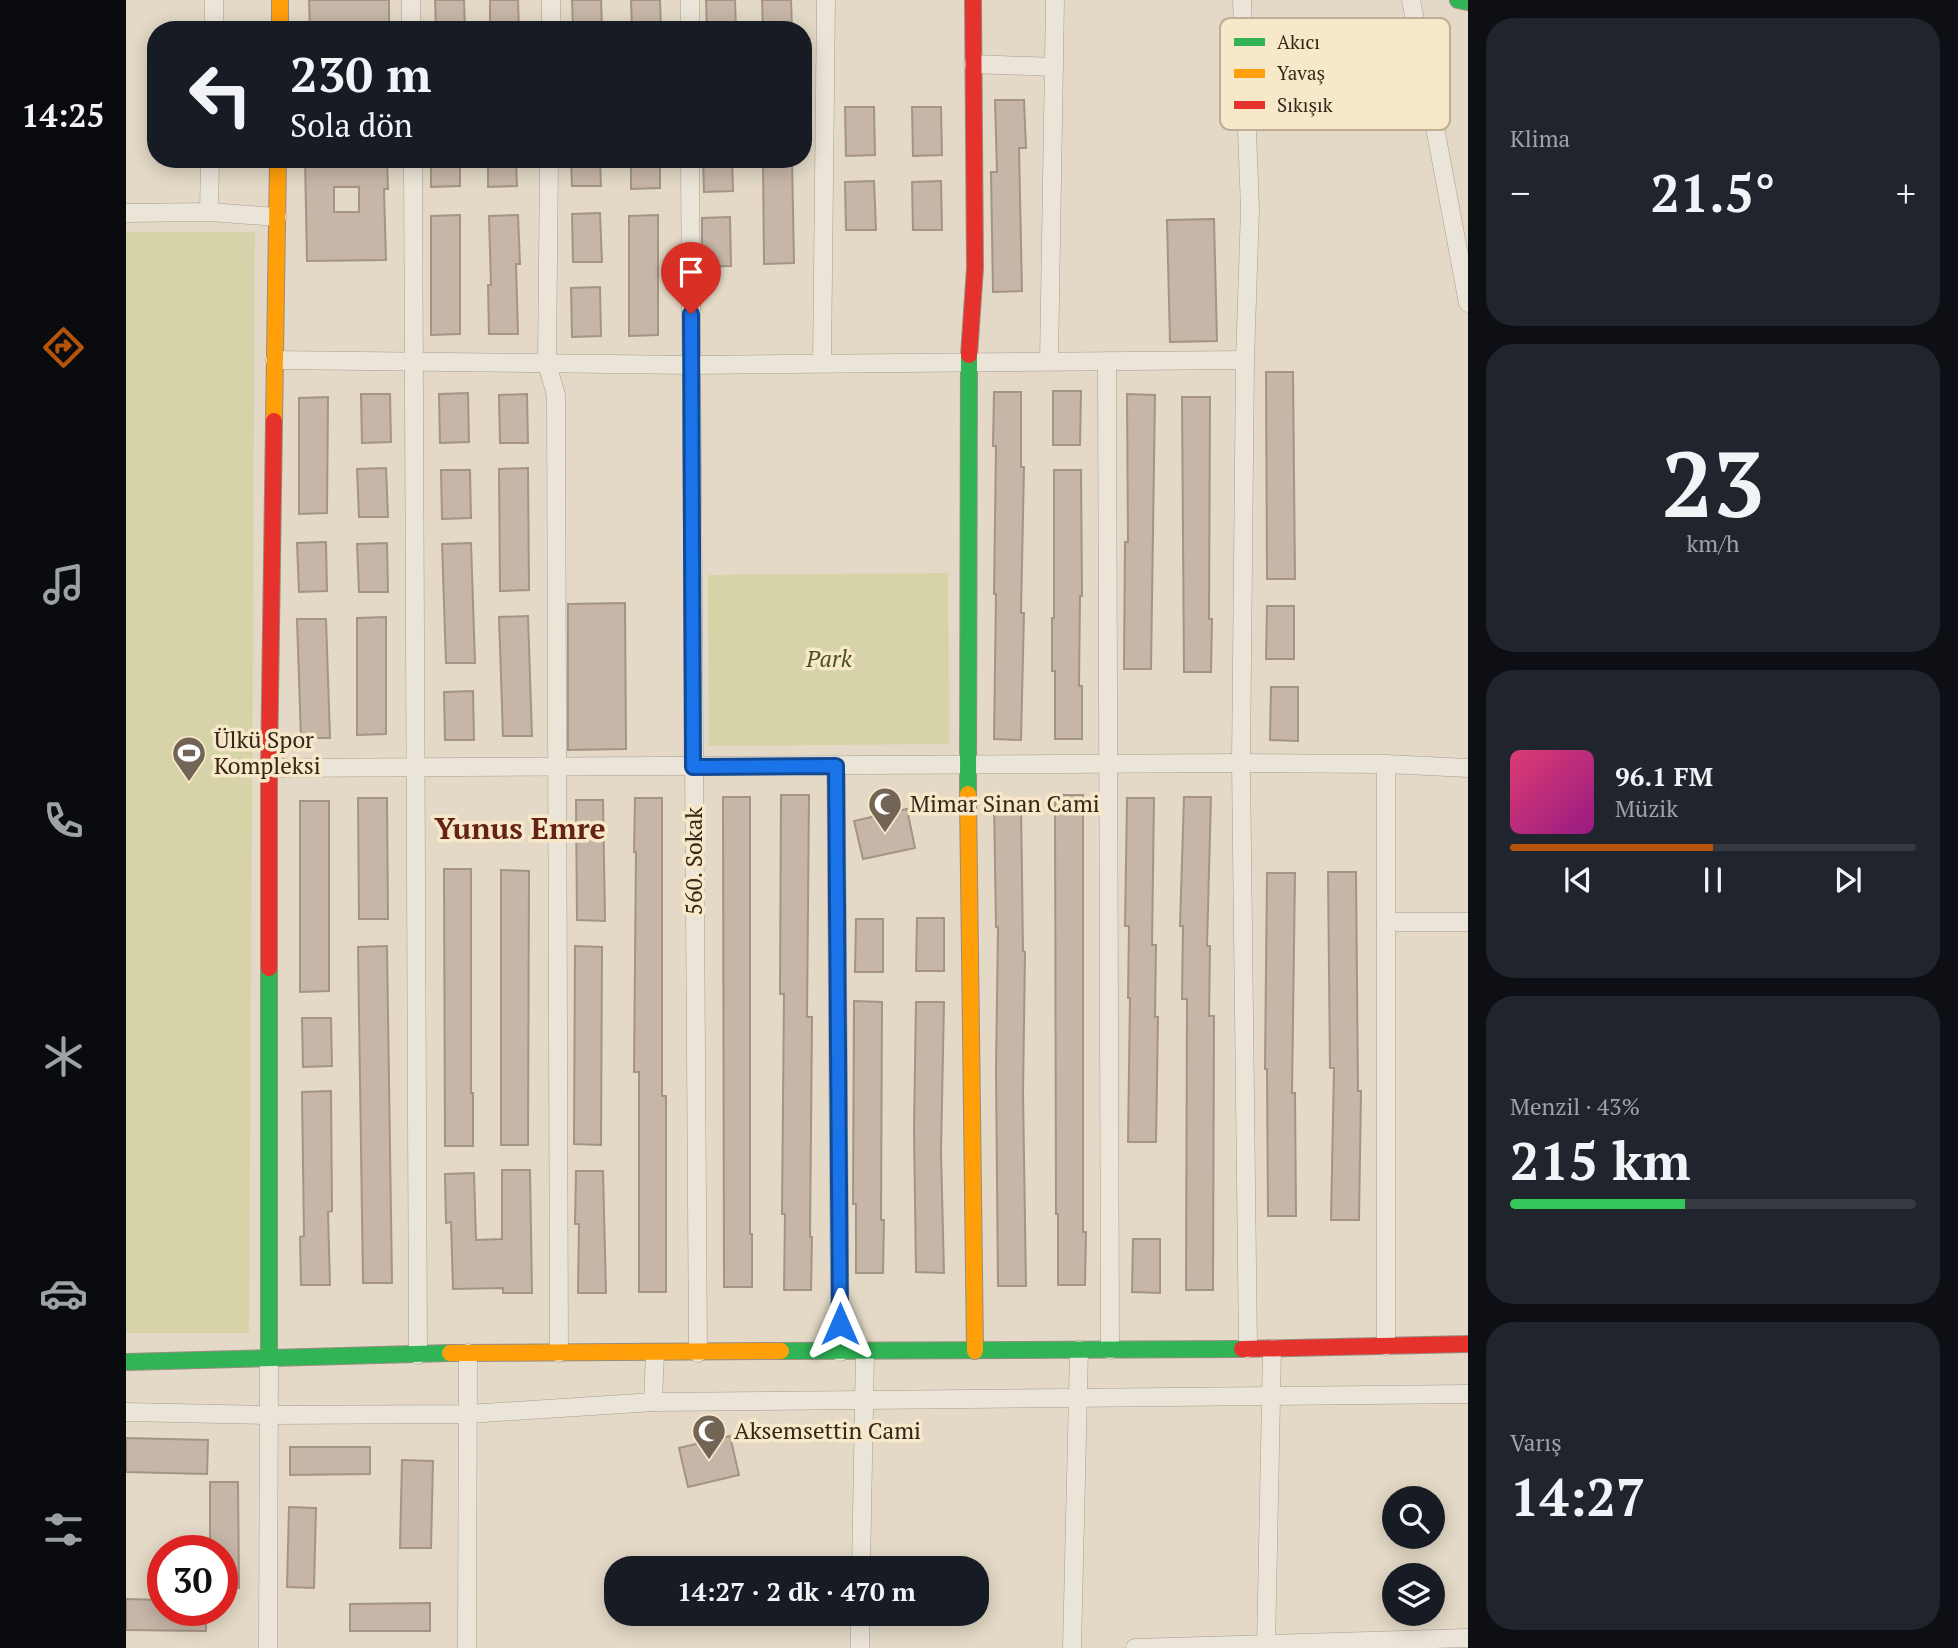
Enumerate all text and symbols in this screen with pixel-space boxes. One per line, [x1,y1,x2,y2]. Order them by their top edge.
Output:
legend [1220,18,1450,130]
text: Akıcı [1277,29,1320,54]
text: 230 m [290,41,432,106]
icon: left [175,49,266,140]
text: Yavaş [1277,60,1325,85]
text: Sıkışık [1277,92,1333,117]
text: 14:25 [21,94,105,136]
text: Sola dön [290,104,413,146]
text: Klima [1510,123,1570,154]
text: 21.5° [1650,158,1776,227]
text: − [1510,168,1530,218]
text: + [1896,168,1916,218]
pin [661,242,721,314]
icon: arrive [672,253,710,291]
icon: directions [39,323,88,372]
text: 23 [1662,422,1764,543]
text: km/h [1686,528,1740,559]
icon: music [39,560,88,609]
park label: Park [805,643,853,674]
place label: Ülkü Spor Kompleksi [214,724,321,781]
sports icon: Ülkü Spor Kompleksi [170,734,208,783]
text: 96.1 FM [1615,759,1713,793]
mosque icon: Mimar Sinan Cami [866,785,904,834]
place label: Mimar Sinan Cami [910,788,1100,819]
text: Müzik [1615,793,1678,824]
icon: phone [39,796,88,845]
street label: 560. Sokak [678,807,709,915]
district label: Yunus Emre [434,808,606,848]
icon: previous [1559,861,1597,899]
icon: pause [1694,861,1732,899]
icon: next [1829,861,1867,899]
icon: climate [39,1032,88,1081]
text: Menzil · 43% [1510,1091,1640,1122]
text: 215 km [1510,1126,1691,1195]
icon: car [39,1269,88,1318]
position arrow [803,1287,877,1361]
mosque icon: Aksemsettin Cami [690,1412,728,1461]
place label: Aksemsettin Cami [734,1415,921,1446]
text: Varış [1510,1427,1562,1458]
text: 14:27 [1510,1462,1645,1531]
map controls [1382,1486,1445,1626]
button: search [1382,1486,1445,1549]
icon: filters [39,1505,88,1554]
speed limit sign: 30 [147,1535,238,1626]
button: layers [1382,1563,1445,1626]
text: 14:27 · 2 dk · 470 m [677,1574,916,1608]

